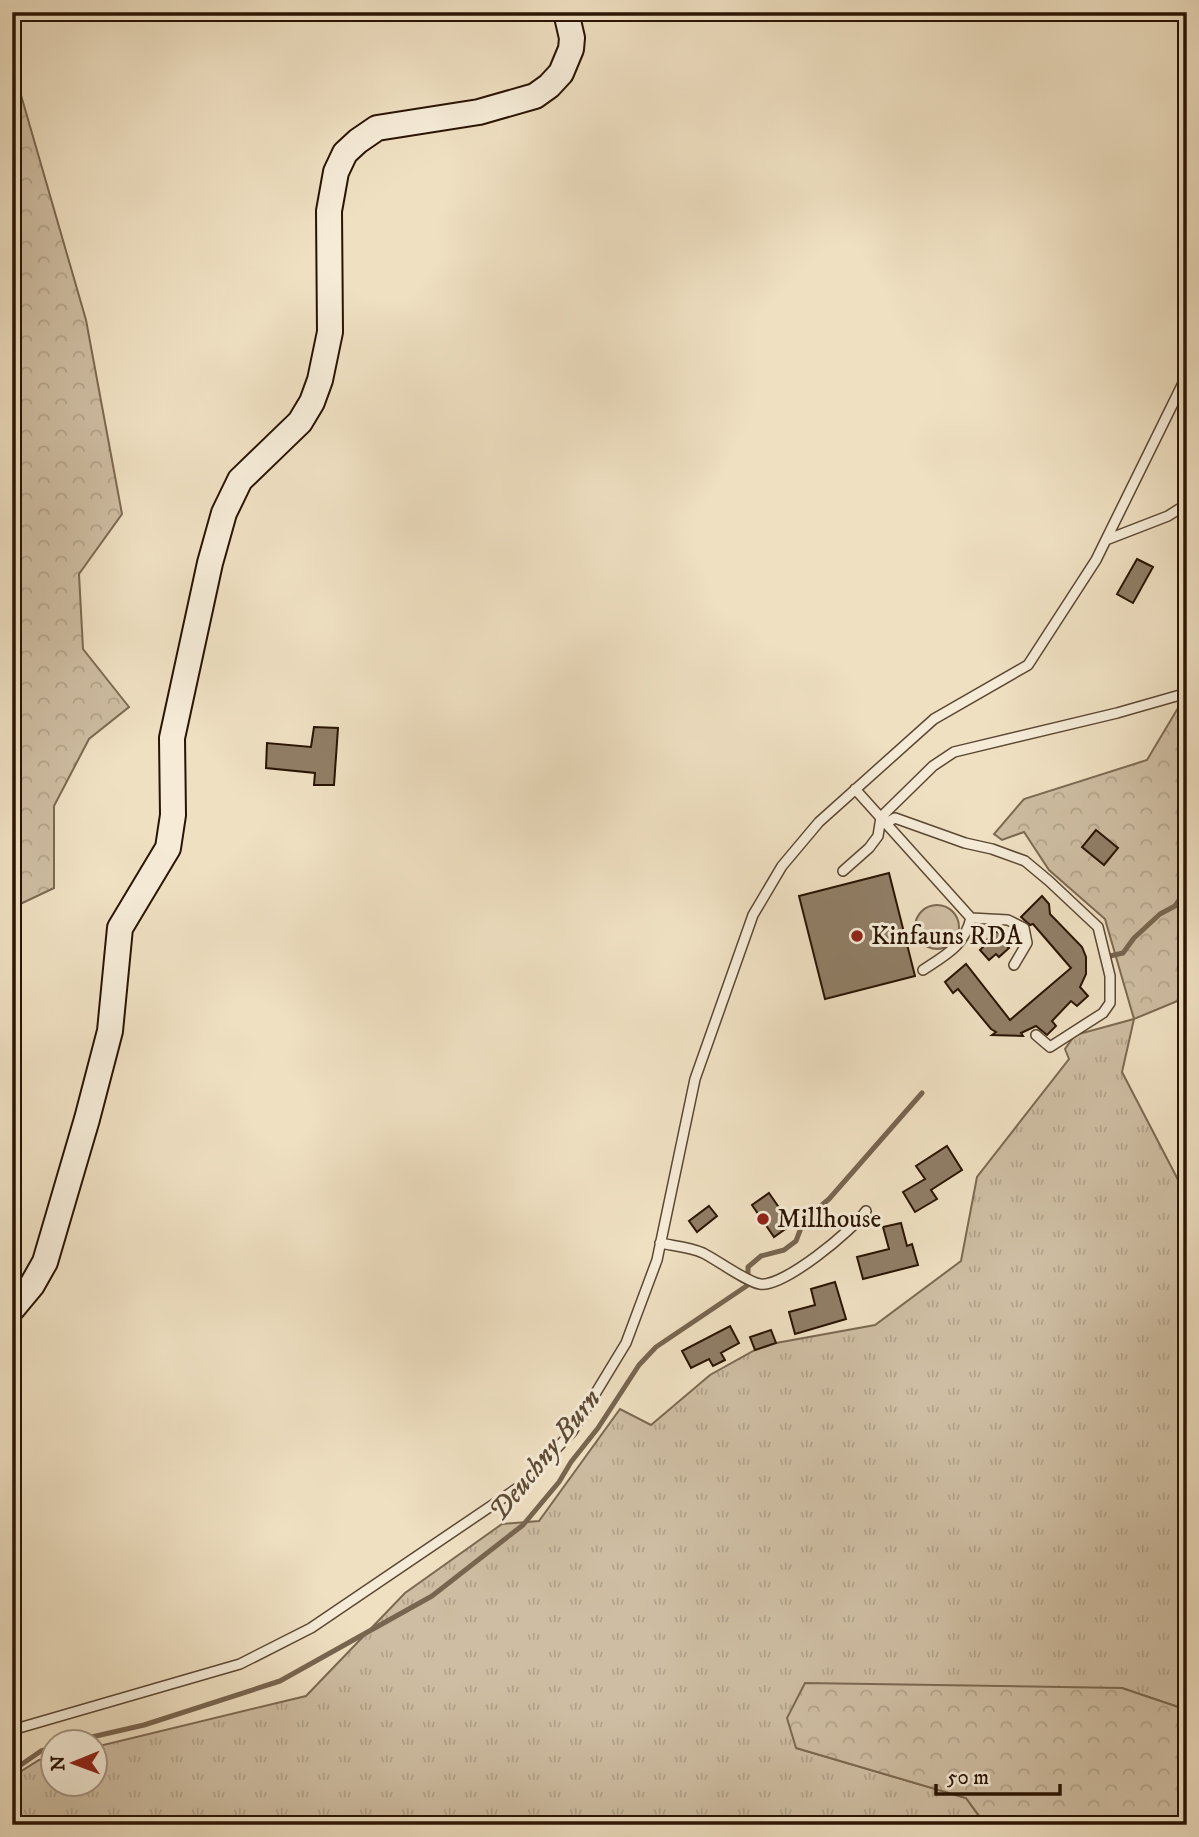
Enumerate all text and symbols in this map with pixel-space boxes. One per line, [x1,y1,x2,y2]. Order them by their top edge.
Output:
place label: Kinfauns RDA [871,920,1023,953]
marker: Kinfauns RDA [849,928,865,944]
place label: Millhouse [777,1203,881,1236]
marker: Millhouse [755,1211,771,1227]
water label: Deuchny Burn [481,1382,609,1528]
north arrow [38,1728,108,1798]
scale bar [936,1753,1061,1797]
text: N [47,1755,70,1771]
text: 50 m [947,1765,989,1791]

